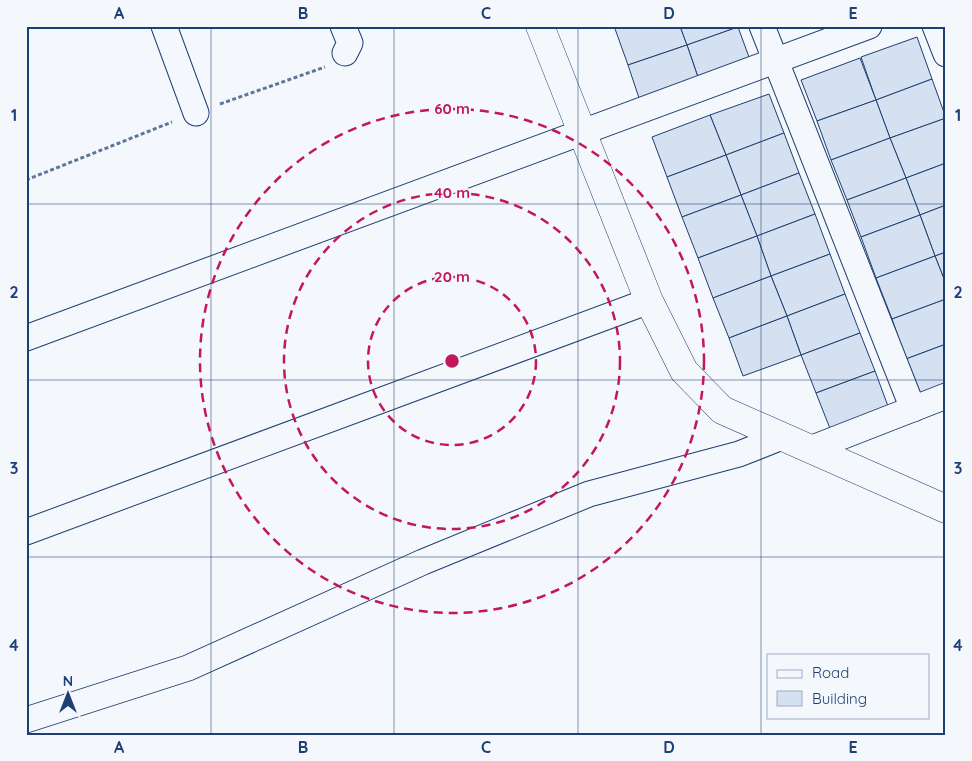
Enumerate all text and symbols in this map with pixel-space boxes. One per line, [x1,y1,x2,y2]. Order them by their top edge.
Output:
text: A [114,3,125,23]
text: B [298,3,308,23]
text: C [481,3,491,23]
text: D [663,3,675,23]
text: E [848,3,858,23]
text: 60 m [434,99,470,118]
text: 1 [11,105,17,125]
text: 1 [955,105,961,125]
text: 40 m [434,183,470,202]
text: 20 m [434,267,470,286]
text: 2 [9,282,19,302]
text: 2 [953,282,963,302]
centre of rings [443,352,461,370]
text: 3 [10,458,18,478]
text: 3 [954,458,962,478]
text: 4 [9,635,19,655]
text: 4 [953,635,963,655]
legend [767,654,930,718]
text: Road [812,663,849,682]
north arrow [42,668,92,718]
text: N [63,672,73,690]
text: Building [812,689,867,708]
text: A [114,737,125,757]
text: B [298,737,308,757]
text: C [481,737,491,757]
text: D [663,737,675,757]
text: E [848,737,858,757]

